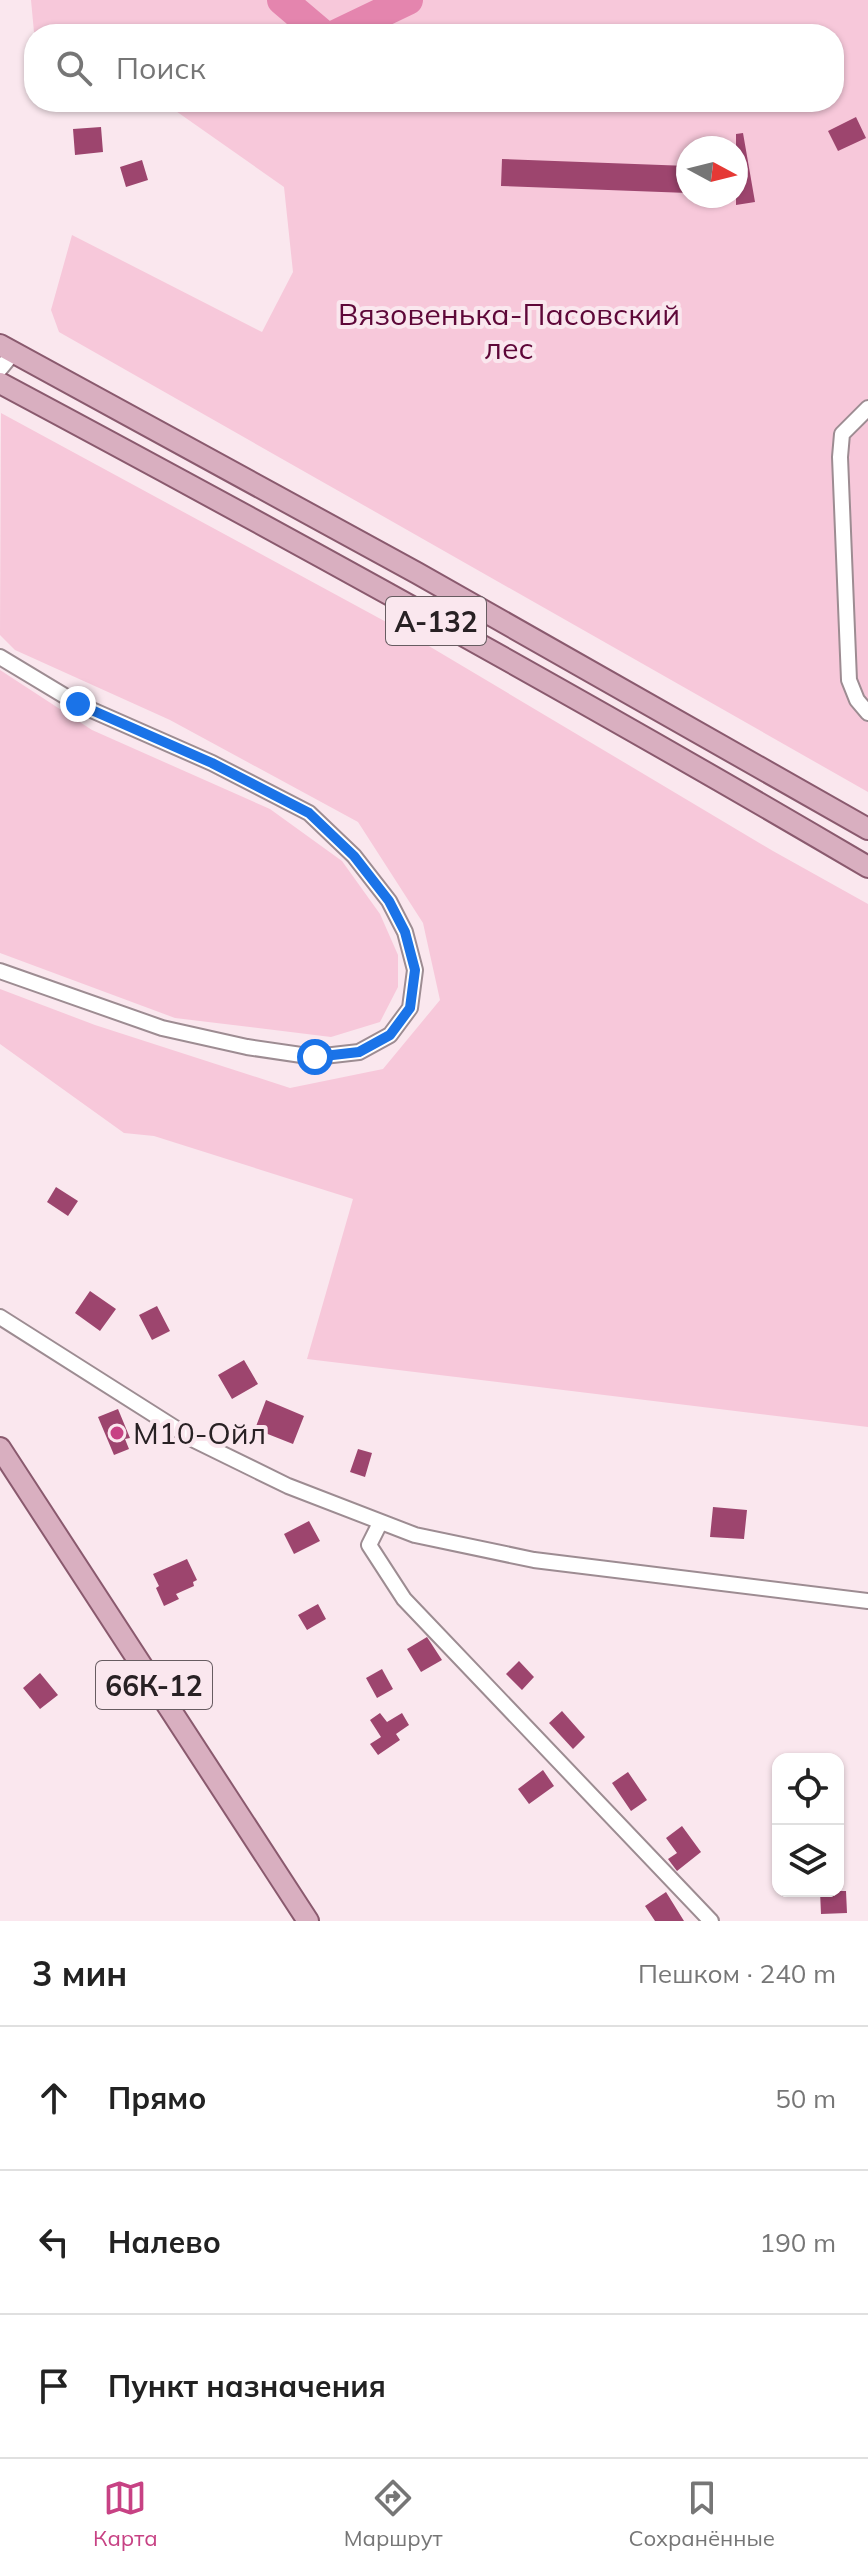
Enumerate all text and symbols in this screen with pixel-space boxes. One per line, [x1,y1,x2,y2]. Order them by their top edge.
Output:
search box [24,24,844,112]
icon: search [52,46,96,90]
text: Поиск [116,49,206,87]
north arrow [676,136,748,208]
park label: Вязовенька-Пасовский лес [338,295,680,367]
road number: А-132 [386,597,486,645]
route end [60,686,96,722]
route start [297,1039,333,1075]
place label: М10-Ойл [133,1414,266,1452]
marker: М10-Ойл [108,1424,126,1442]
road number: 66К-12 [96,1661,212,1709]
map controls [772,1753,844,1897]
button: locate [772,1753,844,1825]
button: layers [772,1825,844,1897]
text: 3 мин [32,1952,127,1995]
text: Пешком · 240 m [638,1957,836,1990]
icon: ahead [32,2076,76,2120]
text: Прямо [108,2079,206,2117]
text: 50 m [775,2082,836,2115]
icon: left [32,2220,76,2264]
text: Налево [108,2223,221,2261]
text: 190 m [760,2226,836,2259]
icon: arrive [32,2364,76,2408]
text: Пункт назначения [108,2367,386,2405]
tab: Карта [93,2476,158,2552]
tab: Маршрут [344,2476,443,2552]
tab: Сохранённые [629,2476,775,2552]

